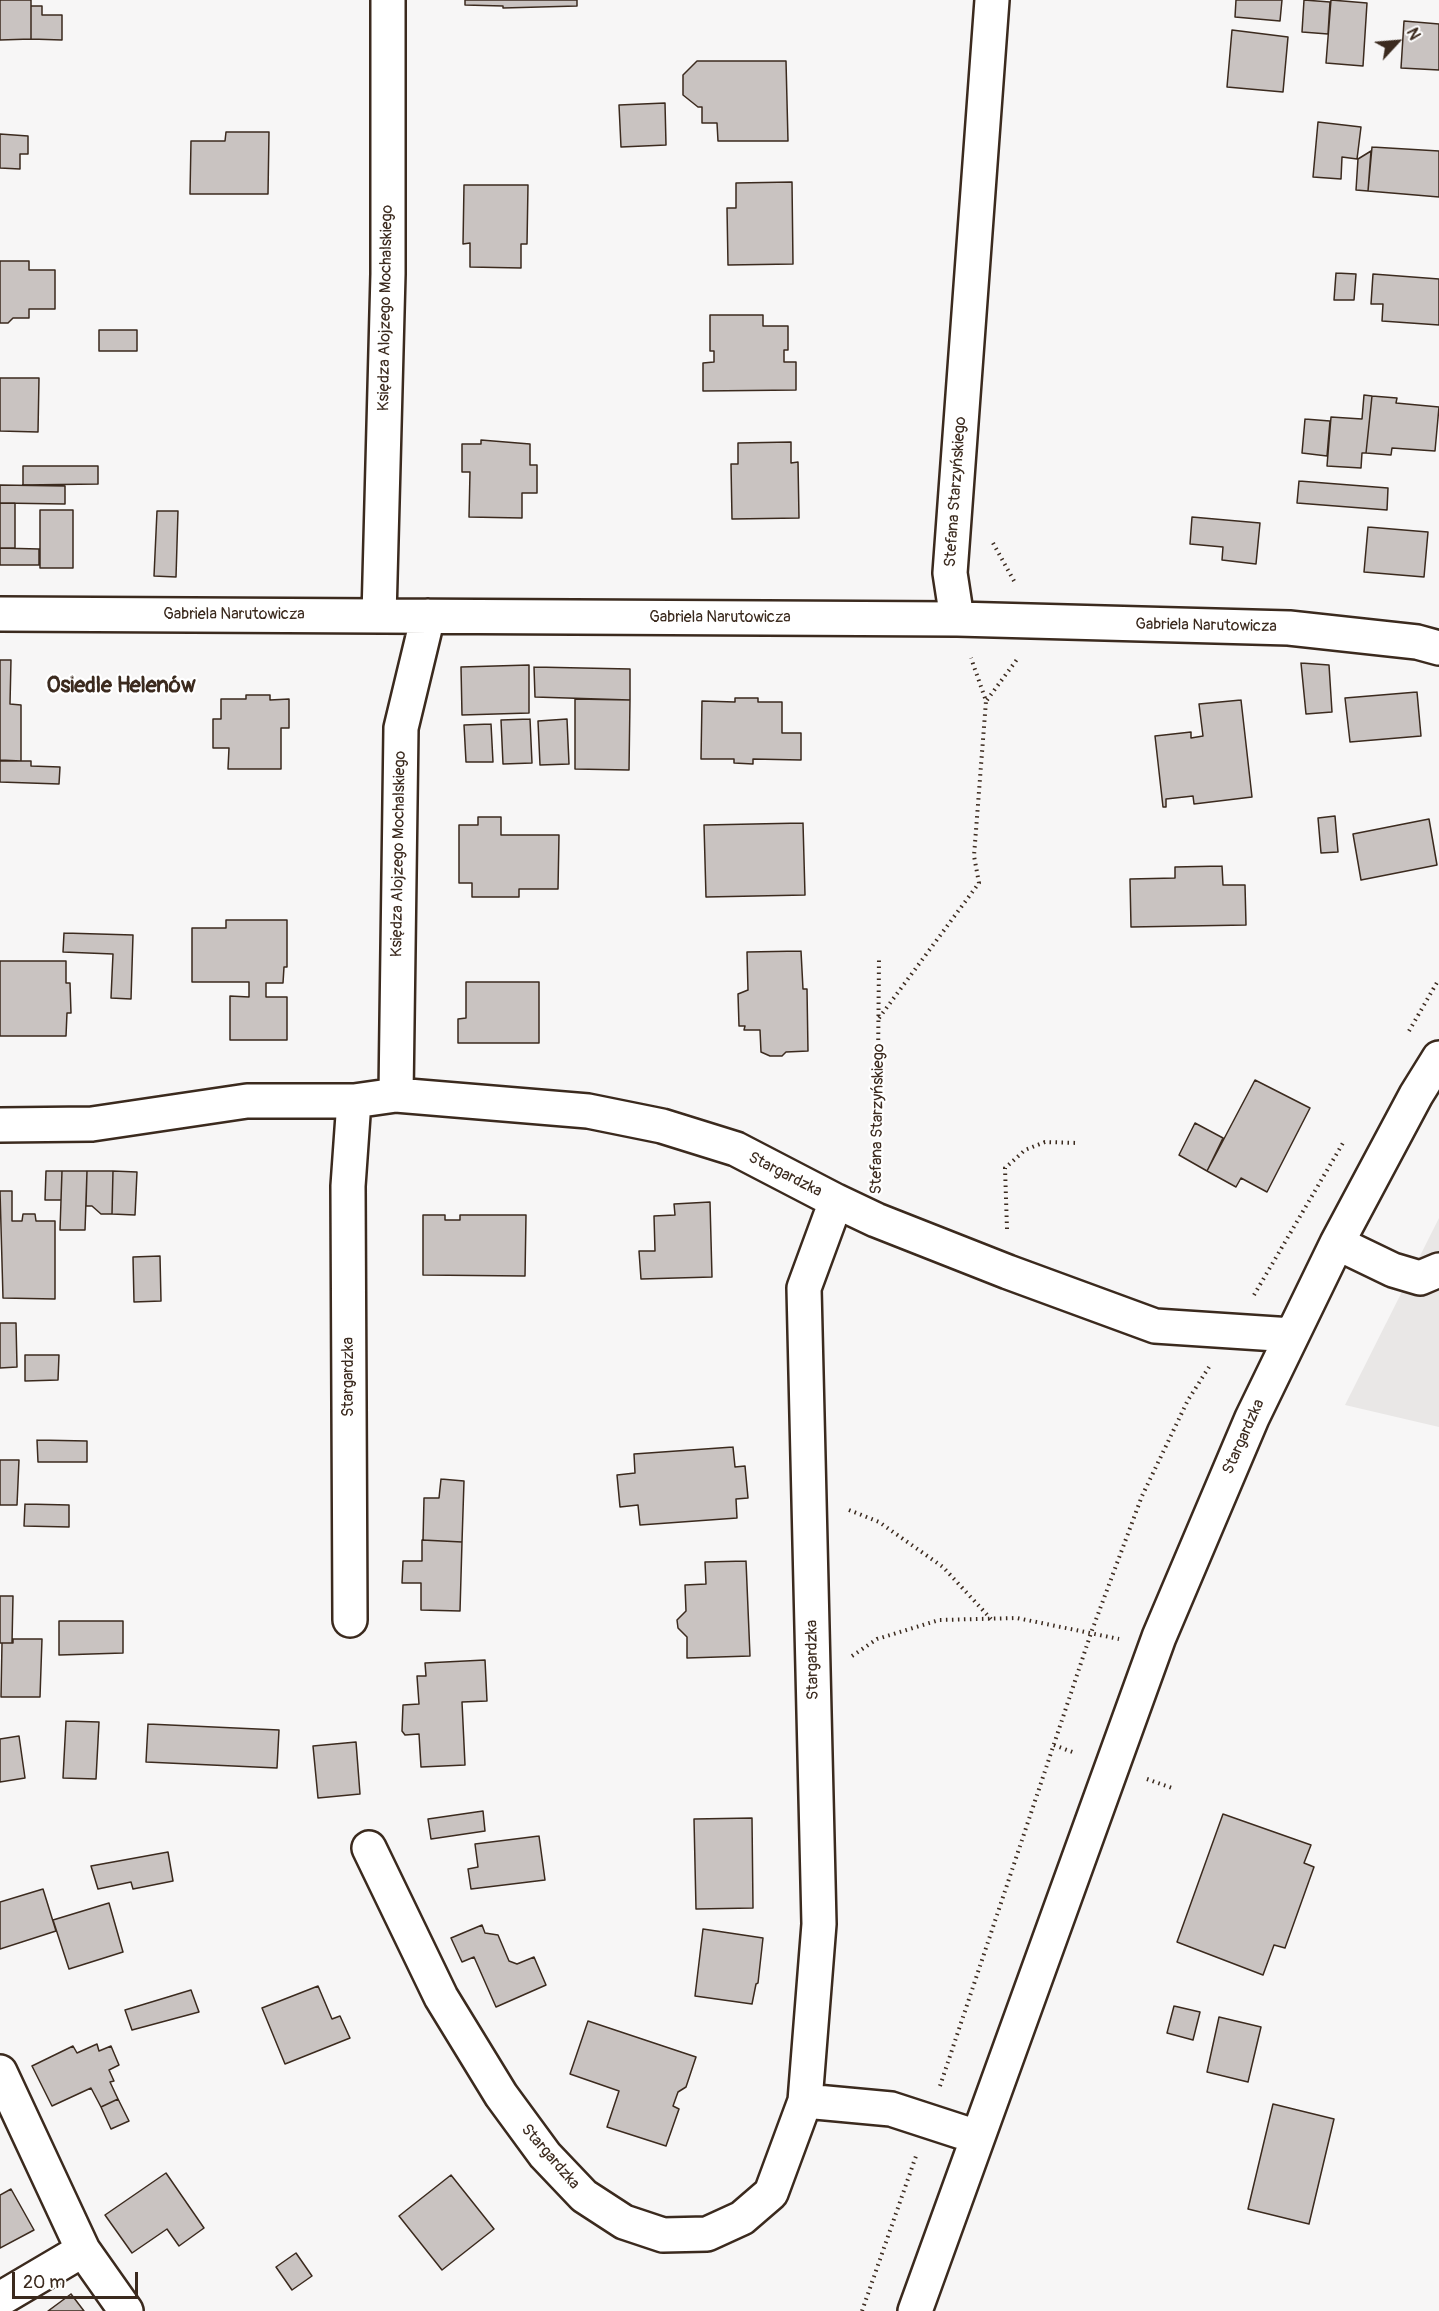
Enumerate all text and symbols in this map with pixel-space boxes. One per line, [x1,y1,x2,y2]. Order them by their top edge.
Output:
north arrow [1367,12,1427,72]
text: N [1402,25,1425,43]
street label: Księdza Alojzego Mochalskiego [375,205,397,411]
street label: Stefana Starzyńskiego [941,416,971,568]
street label: Gabriela Narutowicza [163,605,305,625]
street label: Gabriela Narutowicza [649,608,791,628]
street label: Gabriela Narutowicza [1135,615,1277,637]
district label: Osiedle Helenów [46,673,196,699]
street label: Księdza Alojzego Mochalskiego [388,751,410,957]
street label: Stefana Starzyńskiego [867,1043,889,1195]
street label: Stargardzka [745,1148,825,1202]
street label: Stargardzka [339,1337,359,1417]
street label: Stargardzka [1219,1397,1269,1477]
street label: Stargardzka [803,1620,823,1700]
street label: Stargardzka [516,2120,584,2194]
scale bar [15,2260,141,2298]
text: 20 m [23,2271,65,2294]

